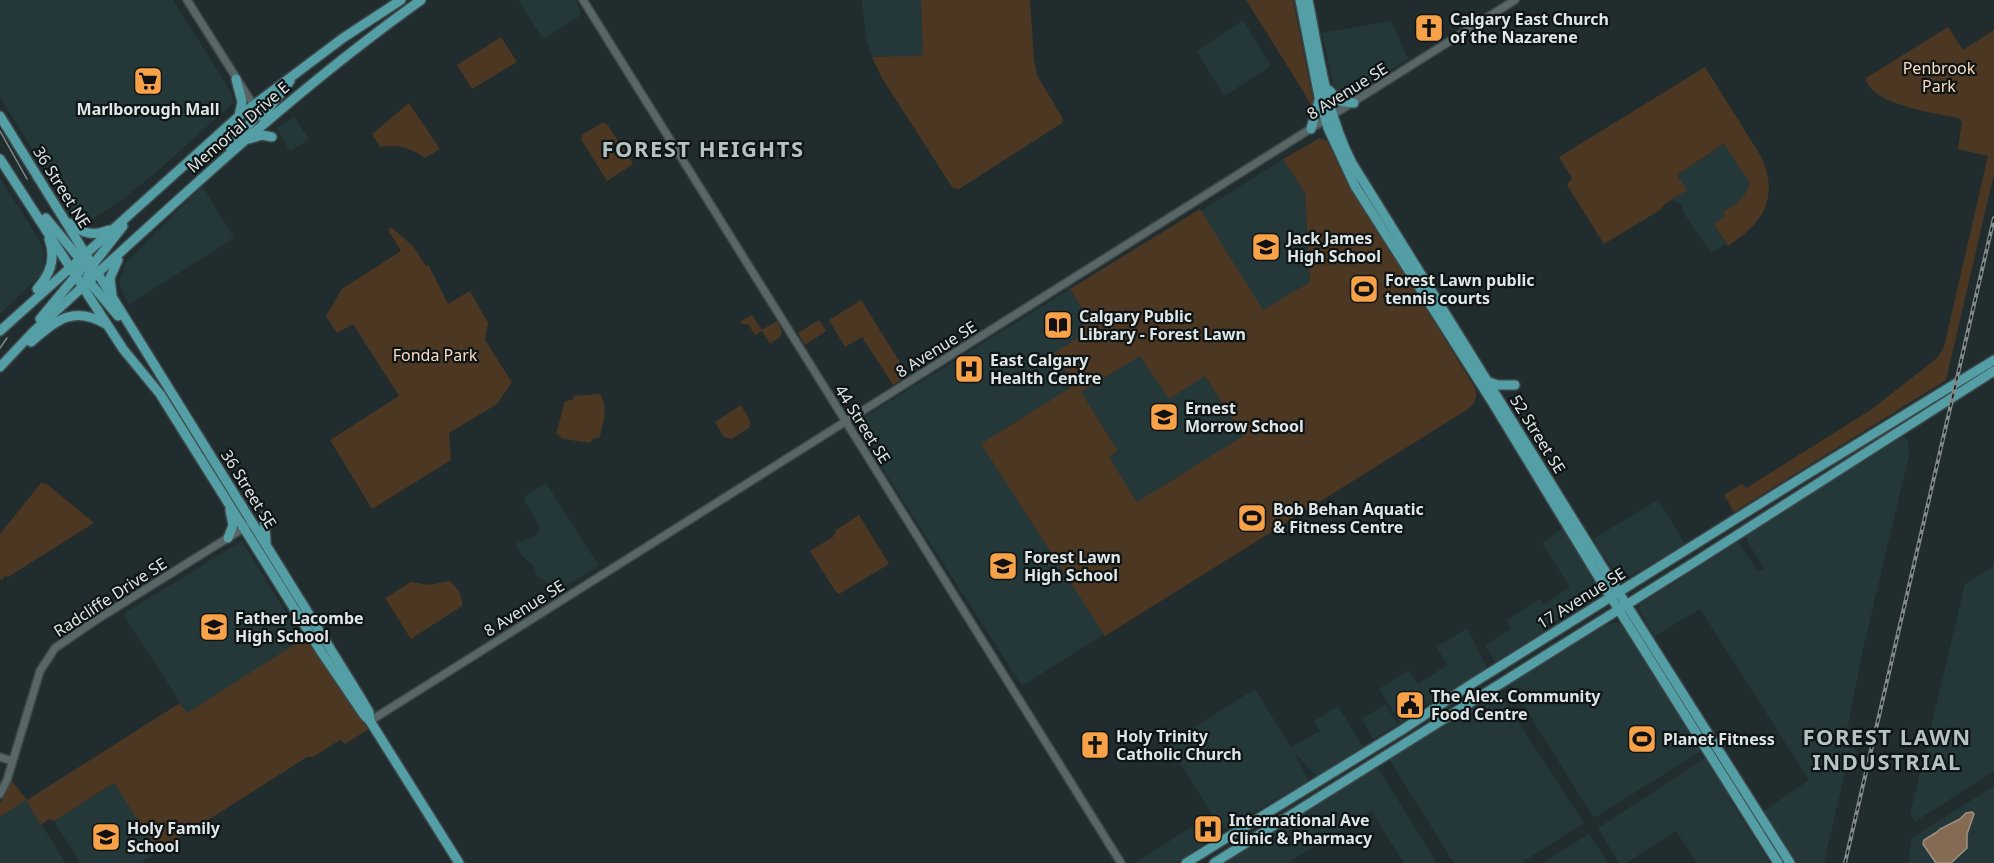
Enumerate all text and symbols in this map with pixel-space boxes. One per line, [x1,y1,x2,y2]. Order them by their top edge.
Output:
place label: Calgary East Church of the Nazarene [1450,8,1609,48]
church icon: Calgary East Church of the Nazarene [1413,12,1445,44]
street label: 8 Avenue SE [1302,57,1392,125]
park label: Penbrook Park [1903,57,1976,97]
supermarket icon: Marlborough Mall [132,65,164,97]
street label: Memorial Drive E [182,76,294,178]
place label: Marlborough Mall [77,98,219,120]
district label: FOREST HEIGHTS [601,133,805,163]
street label: 36 Street NE [28,142,96,232]
place label: Jack James High School [1285,227,1381,267]
school or university icon: Jack James High School [1250,231,1282,263]
place label: Forest Lawn public tennis courts [1385,269,1535,309]
sports icon: Forest Lawn public tennis courts [1348,273,1380,305]
place label: Calgary Public Library - Forest Lawn [1079,305,1246,345]
library icon: Calgary Public Library - Forest Lawn [1042,309,1074,341]
street label: 8 Avenue SE [891,315,981,383]
park label: Fonda Park [393,344,478,366]
place label: East Calgary Health Centre [990,349,1101,389]
hospital icon: East Calgary Health Centre [953,353,985,385]
street label: 44 Street SE [830,380,896,468]
street label: 52 Street SE [1505,390,1571,478]
place label: Ernest Morrow School [1185,397,1304,437]
school or university icon: Ernest Morrow School [1148,401,1180,433]
street label: 36 Street SE [216,445,282,533]
place label: Bob Behan Aquatic & Fitness Centre [1273,498,1424,538]
sports icon: Bob Behan Aquatic & Fitness Centre [1236,502,1268,534]
place label: Forest Lawn High School [1024,546,1121,586]
school or university icon: Forest Lawn High School [987,550,1019,582]
street label: Radcliffe Drive SE [49,552,171,642]
street label: 17 Avenue SE [1533,562,1629,634]
street label: 8 Avenue SE [479,574,569,642]
place label: Father Lacombe High School [235,607,364,647]
school or university icon: Father Lacombe High School [198,611,230,643]
place label: The Alex. Community Food Centre [1431,685,1601,725]
public building icon: The Alex. Community Food Centre [1394,689,1426,721]
district label: FOREST LAWN INDUSTRIAL [1802,721,1972,776]
sports icon: Planet Fitness [1626,723,1658,755]
place label: Holy Trinity Catholic Church [1116,725,1242,765]
place label: Planet Fitness [1663,728,1775,750]
church icon: Holy Trinity Catholic Church [1079,729,1111,761]
place label: International Ave Clinic & Pharmacy [1229,809,1373,849]
hospital icon: International Ave Clinic & Pharmacy [1192,813,1224,845]
place label: Holy Family School [127,817,221,857]
school or university icon: Holy Family School [90,821,122,853]

